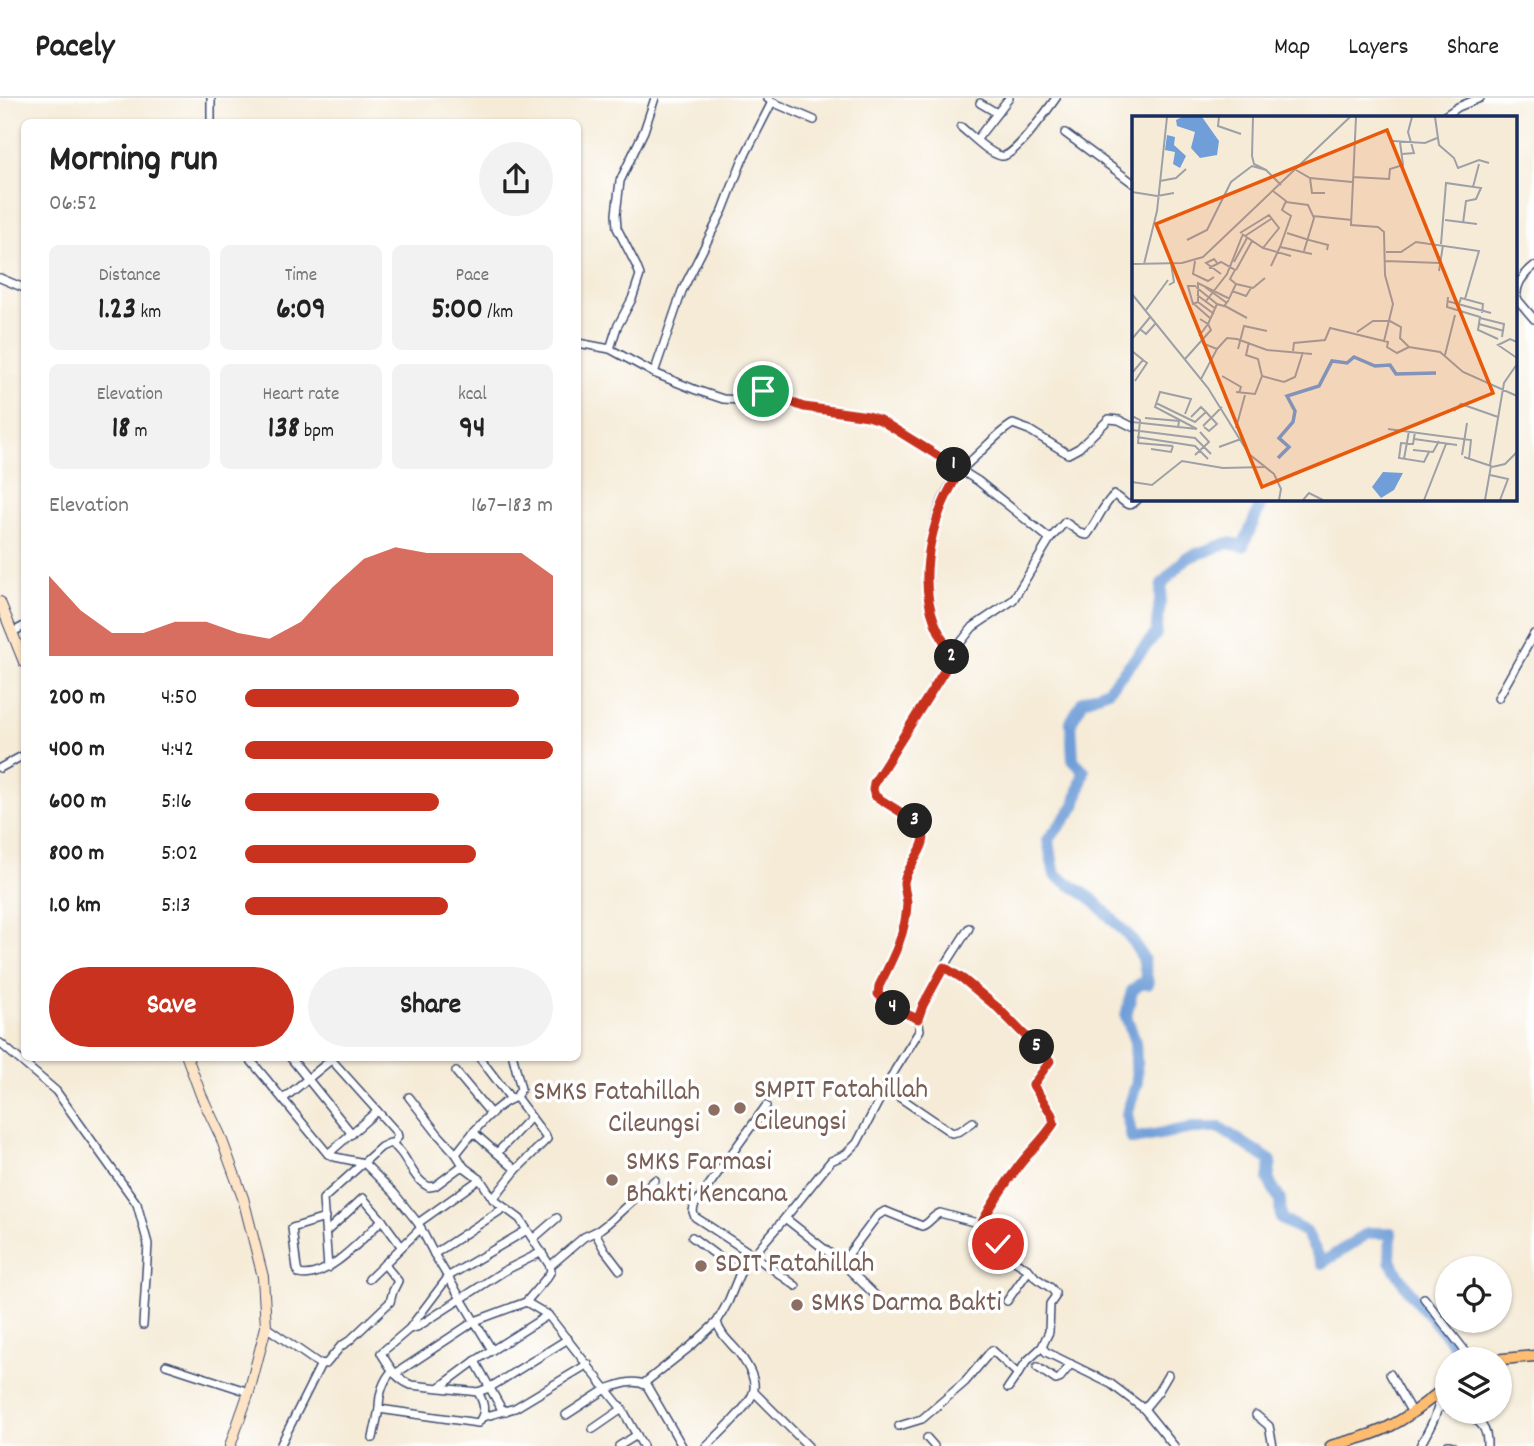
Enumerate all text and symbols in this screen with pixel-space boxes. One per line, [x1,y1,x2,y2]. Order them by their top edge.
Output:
text: Pacely [35,25,114,72]
text: Map [1274,31,1310,65]
text: Layers [1348,31,1409,65]
text: Share [1447,31,1499,65]
inset map [1132,116,1516,500]
text: Morning run [49,134,218,189]
button: share [479,142,553,216]
text: 06:52 [49,188,97,221]
text: Distance [99,263,161,290]
text: Time [285,263,317,290]
text: Pace [456,263,489,290]
text: 1.23 [98,290,136,333]
text: 6:09 [276,290,326,333]
text: 5:00 [431,290,483,333]
text: km [136,300,161,327]
text: /km [483,300,513,327]
pin [733,361,793,421]
icon: arrive [744,372,782,410]
text: Elevation [97,382,163,409]
text: Heart rate [263,382,339,409]
text: kcal [458,382,487,409]
text: 18 [112,409,130,452]
text: 138 [268,409,300,452]
text: 94 [459,409,485,452]
text: m [130,419,148,446]
text: bpm [300,419,334,446]
pin: 1 [936,448,972,482]
text: 1 [951,451,956,478]
text: Elevation [49,490,129,523]
text: 167–183 m [471,490,553,523]
pin: 2 [934,640,970,674]
text: 2 [947,643,956,670]
text: 200 m [49,682,105,715]
text: 4:50 [161,682,198,715]
text: 400 m [49,734,105,767]
text: 4:42 [161,734,194,767]
text: 600 m [49,786,106,819]
text: 5:16 [161,786,192,819]
pin: 3 [898,804,932,838]
text: 3 [910,807,919,834]
text: 800 m [49,838,104,871]
text: 5:02 [161,838,198,871]
text: 1.0 km [49,890,101,923]
text: 5:13 [161,890,191,923]
button: Save [49,967,294,1047]
button: Share [308,967,553,1047]
pin: 4 [876,990,910,1026]
text: 4 [889,994,896,1021]
pin: 5 [1020,1030,1054,1065]
text: 5 [1032,1033,1041,1060]
place label: SMPIT Fatahillah Cileungsi [754,1072,928,1144]
place label: SMKS Fatahillah Cileungsi [533,1074,700,1146]
marker: SMPIT Fatahillah Cileungsi [732,1100,748,1116]
marker: SMKS Fatahillah Cileungsi [706,1102,722,1118]
place label: SMKS Farmasi Bhakti Kencana [626,1144,788,1216]
marker: SMKS Farmasi Bhakti Kencana [604,1172,620,1188]
pin [968,1214,1028,1274]
icon: check [979,1225,1017,1263]
place label: SDIT Fatahillah [715,1246,874,1286]
map controls [1435,1256,1512,1424]
button: locate [1435,1256,1512,1333]
marker: SDIT Fatahillah [693,1258,709,1274]
place label: SMKS Darma Bakti [811,1285,1002,1325]
marker: SMKS Darma Bakti [789,1297,805,1313]
button: layers [1435,1347,1512,1424]

